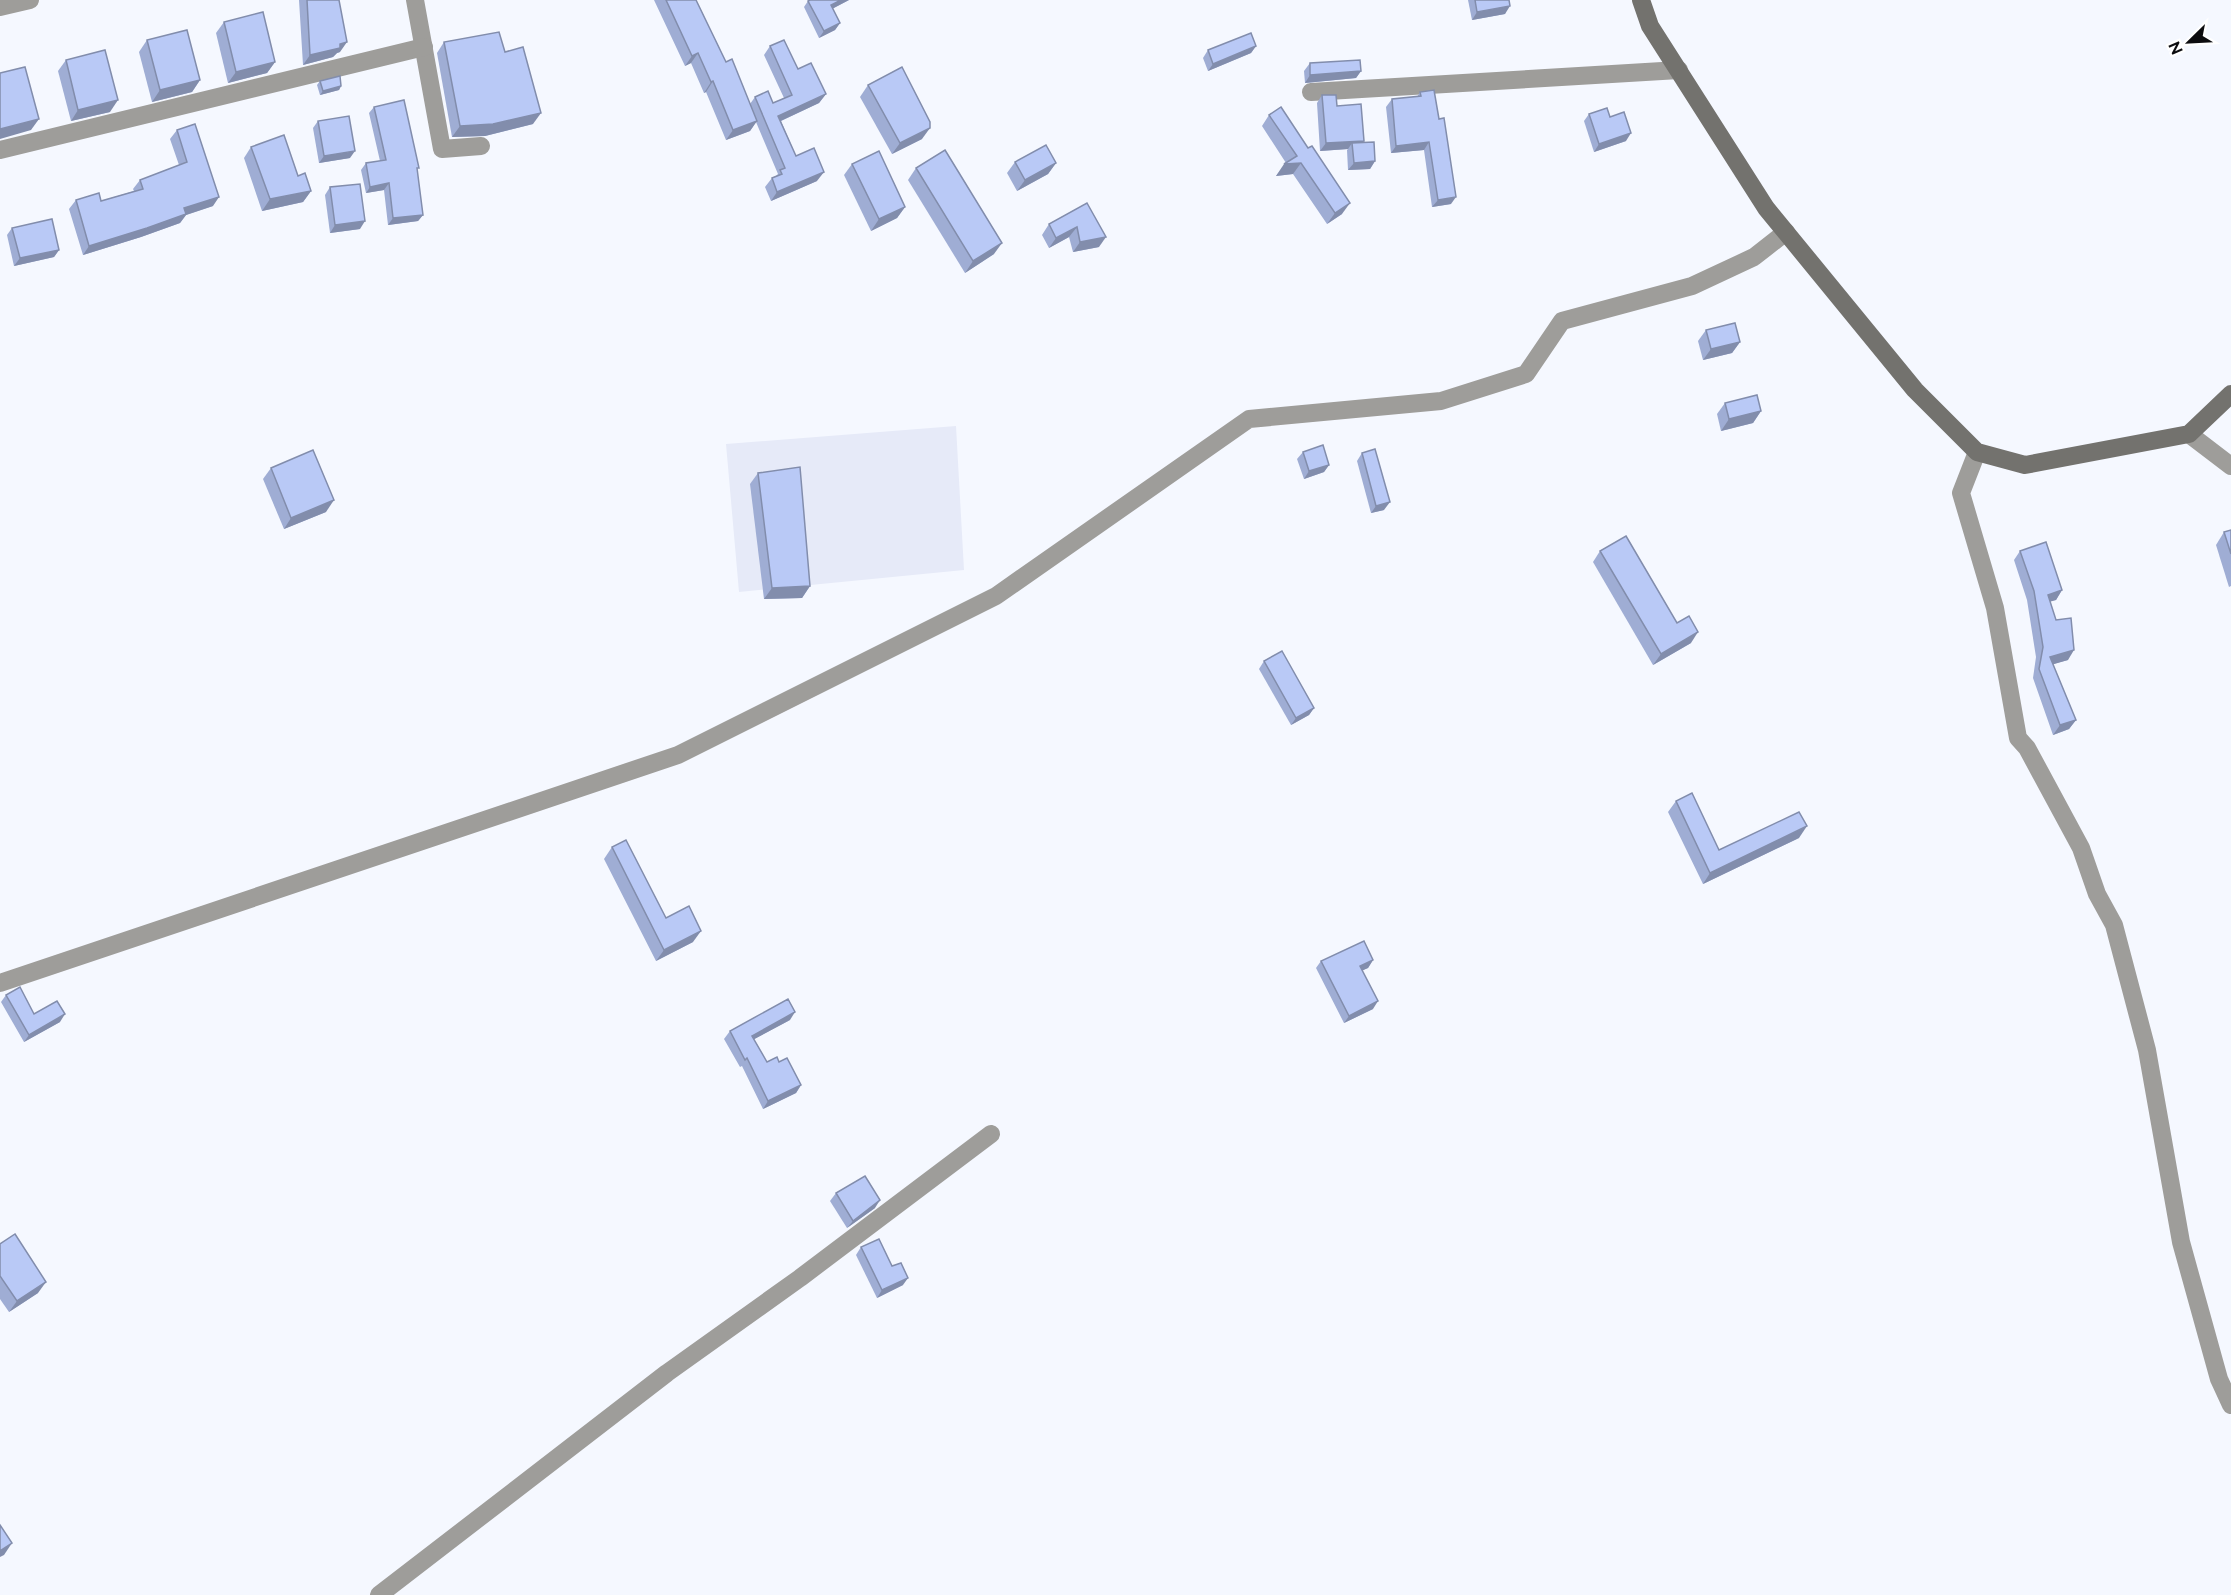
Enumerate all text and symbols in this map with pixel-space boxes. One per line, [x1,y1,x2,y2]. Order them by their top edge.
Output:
north arrow [2159,12,2219,72]
text: N [2165,38,2187,57]

